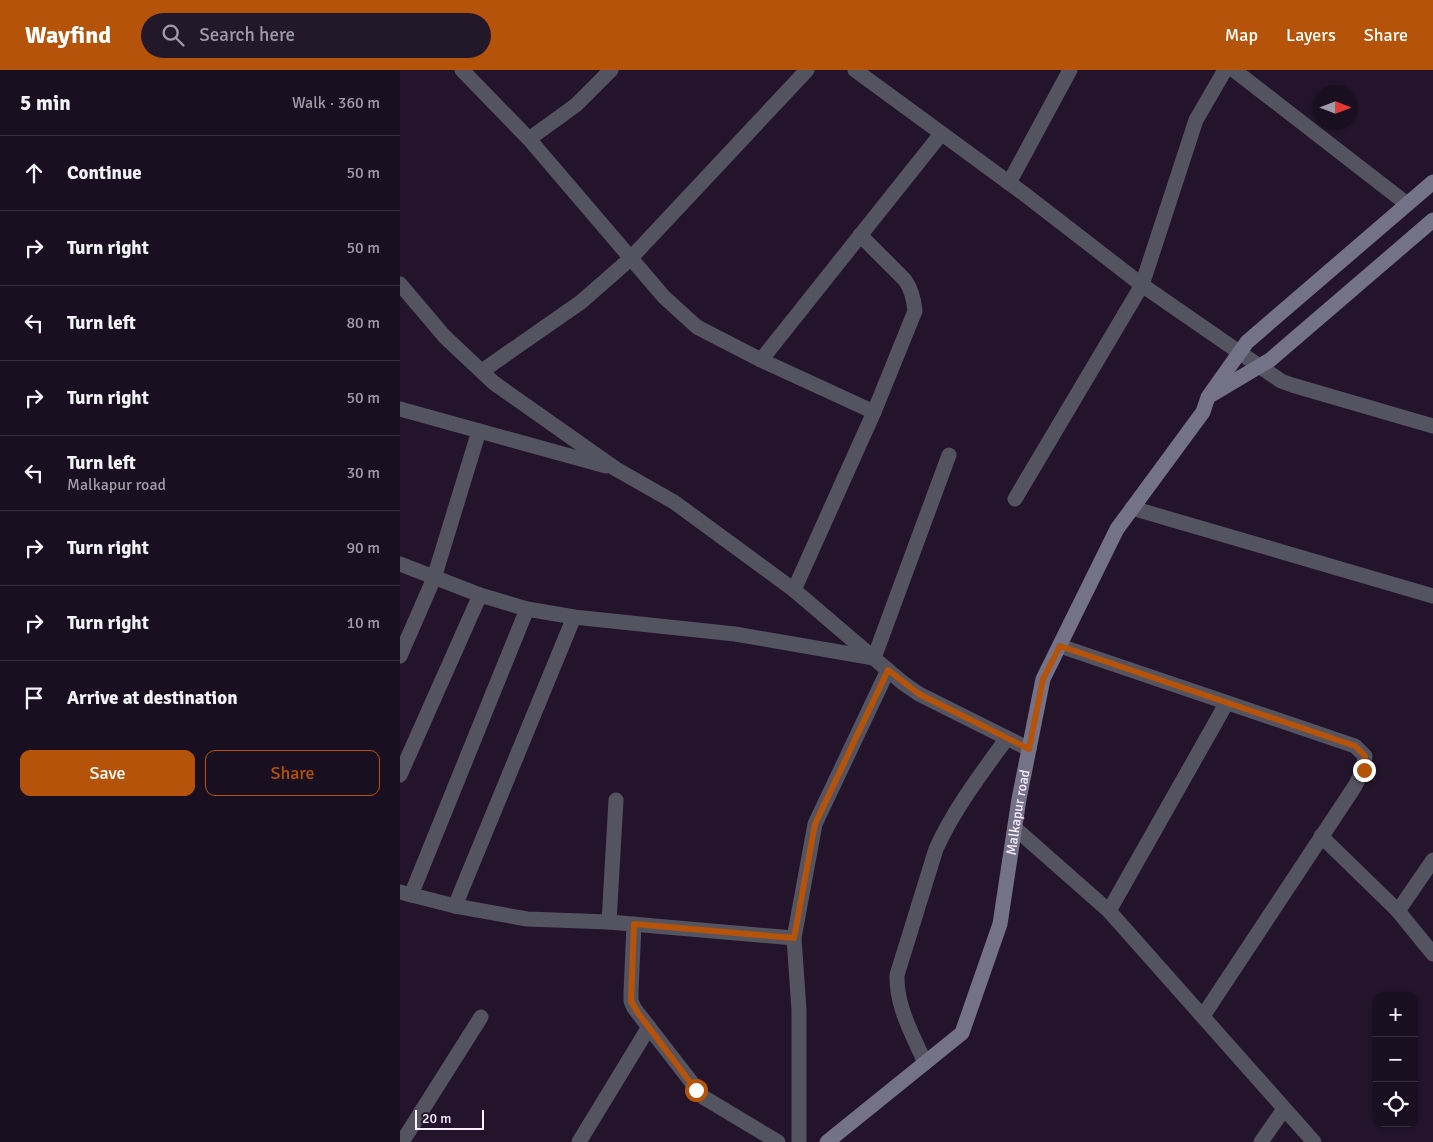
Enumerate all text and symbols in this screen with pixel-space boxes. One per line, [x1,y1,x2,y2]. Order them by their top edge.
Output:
search box [141,13,491,58]
text: Wayfind [25,20,111,50]
icon: search [159,21,187,49]
text: Search here [199,23,295,47]
text: Map [1225,24,1258,46]
text: Layers [1286,24,1336,46]
text: Share [1364,24,1408,46]
north arrow [1313,85,1358,130]
text: 5 min [20,90,71,116]
text: Walk · 360 m [292,93,380,113]
icon: ahead [20,159,48,187]
text: Continue [67,161,142,185]
text: 50 m [346,163,380,183]
icon: right [20,234,48,262]
text: Turn right [67,236,149,260]
text: 50 m [346,238,380,258]
icon: left [20,309,48,337]
text: Turn left [67,311,136,335]
text: 80 m [346,313,380,333]
icon: right [20,384,48,412]
text: Turn right [67,386,149,410]
text: 50 m [346,388,380,408]
text: Turn left [67,451,136,475]
icon: left [20,459,48,487]
text: 30 m [346,463,380,483]
text: Malkapur road [67,475,166,495]
icon: right [20,534,48,562]
text: Turn right [67,536,149,560]
text: 90 m [346,538,380,558]
icon: right [20,609,48,637]
text: Turn right [67,611,149,635]
text: 10 m [346,613,380,633]
icon: arrive [20,684,48,712]
text: Arrive at destination [67,686,238,710]
button: Save [20,750,195,796]
button: Share [205,750,380,796]
route end [1353,759,1376,782]
street label: Malkapur road [1002,768,1033,856]
map controls [1373,992,1418,1127]
button: + [1373,992,1418,1037]
button: − [1373,1037,1418,1082]
route start [685,1079,708,1102]
button: locate [1373,1082,1418,1127]
scale bar [415,1107,484,1130]
text: 20 m [422,1110,451,1127]

